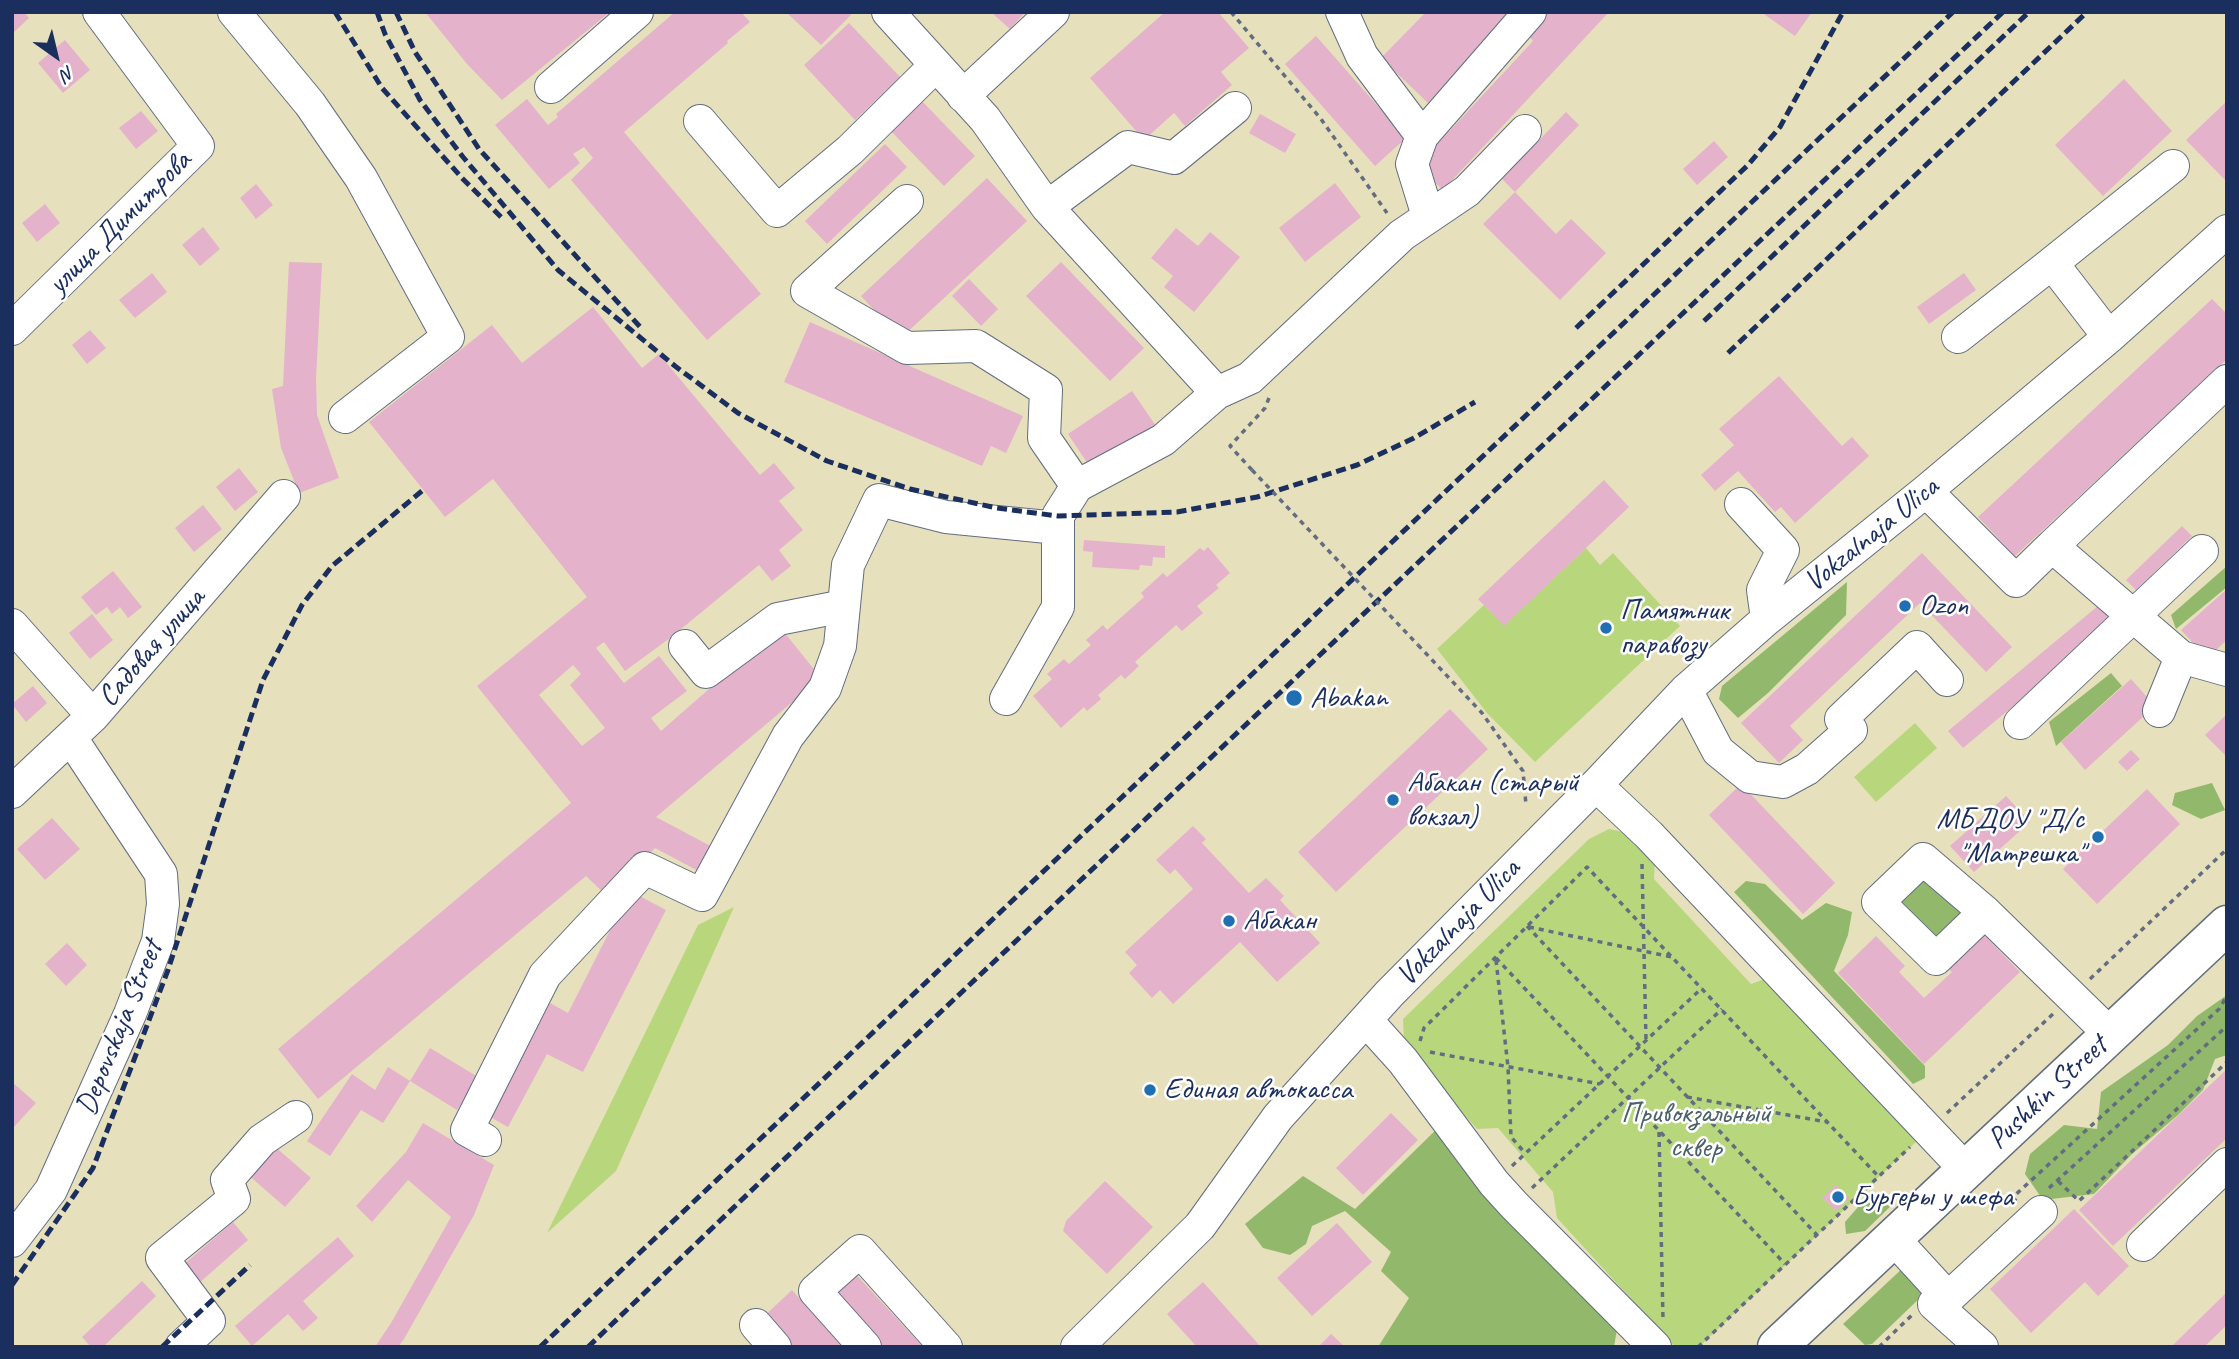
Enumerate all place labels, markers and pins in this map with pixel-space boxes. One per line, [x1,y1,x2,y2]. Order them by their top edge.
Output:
place label: Ozon [1919,588,1968,624]
place label: Памятник паравозу [1620,593,1729,664]
marker: Ozon [1897,598,1913,614]
marker: Памятник паравозу [1598,620,1614,636]
place label: Abakan [1310,680,1387,716]
marker: Abakan [1284,688,1304,708]
place label: Абакан (старый вокзал) [1407,765,1579,836]
marker: Абакан (старый вокзал) [1385,792,1401,808]
place label: МБДОУ "Д/с "Матрешка" [1936,802,2084,872]
marker: МБДОУ "Д/с "Матрешка" [2090,829,2106,845]
place label: Абакан [1243,903,1316,939]
marker: Абакан [1221,913,1237,929]
place label: Единая автокасса [1164,1072,1352,1108]
marker: Единая автокасса [1142,1082,1158,1098]
place label: Бургеры у шефа [1852,1179,2013,1215]
marker: Бургеры у шефа [1830,1189,1846,1205]

